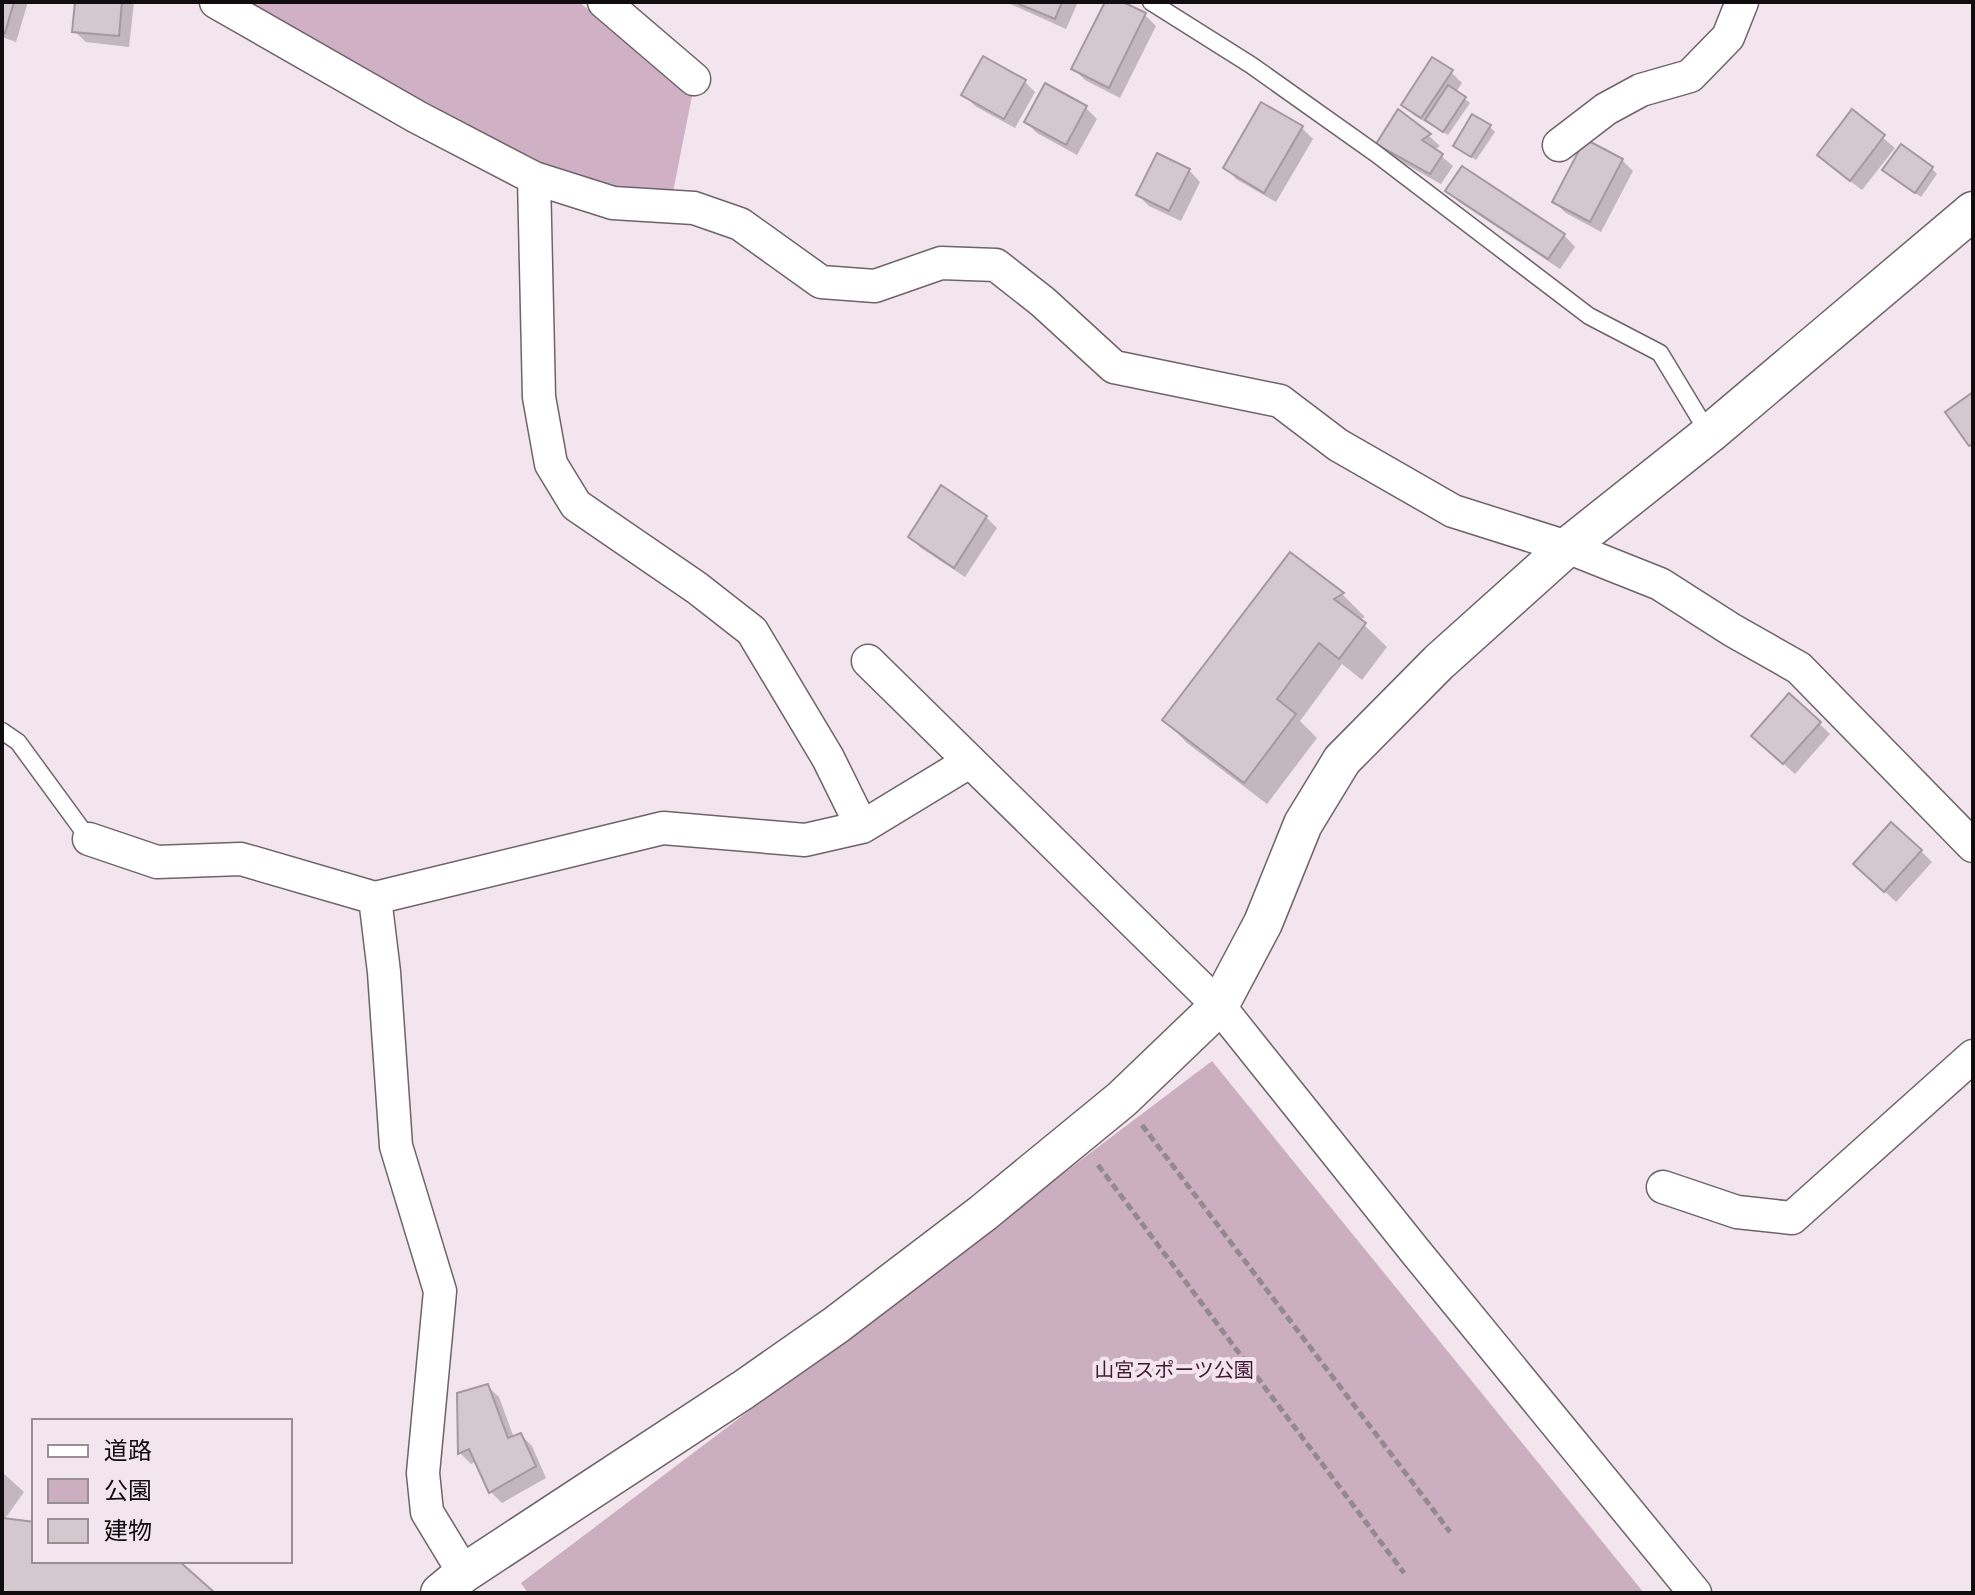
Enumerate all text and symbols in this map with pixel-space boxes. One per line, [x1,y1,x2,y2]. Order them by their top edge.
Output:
park label: 山宮スポーツ公園 [1094,1356,1254,1383]
legend [32,1419,292,1563]
text: 道路 [104,1433,152,1466]
text: 公園 [104,1473,152,1506]
text: 建物 [104,1513,152,1546]

